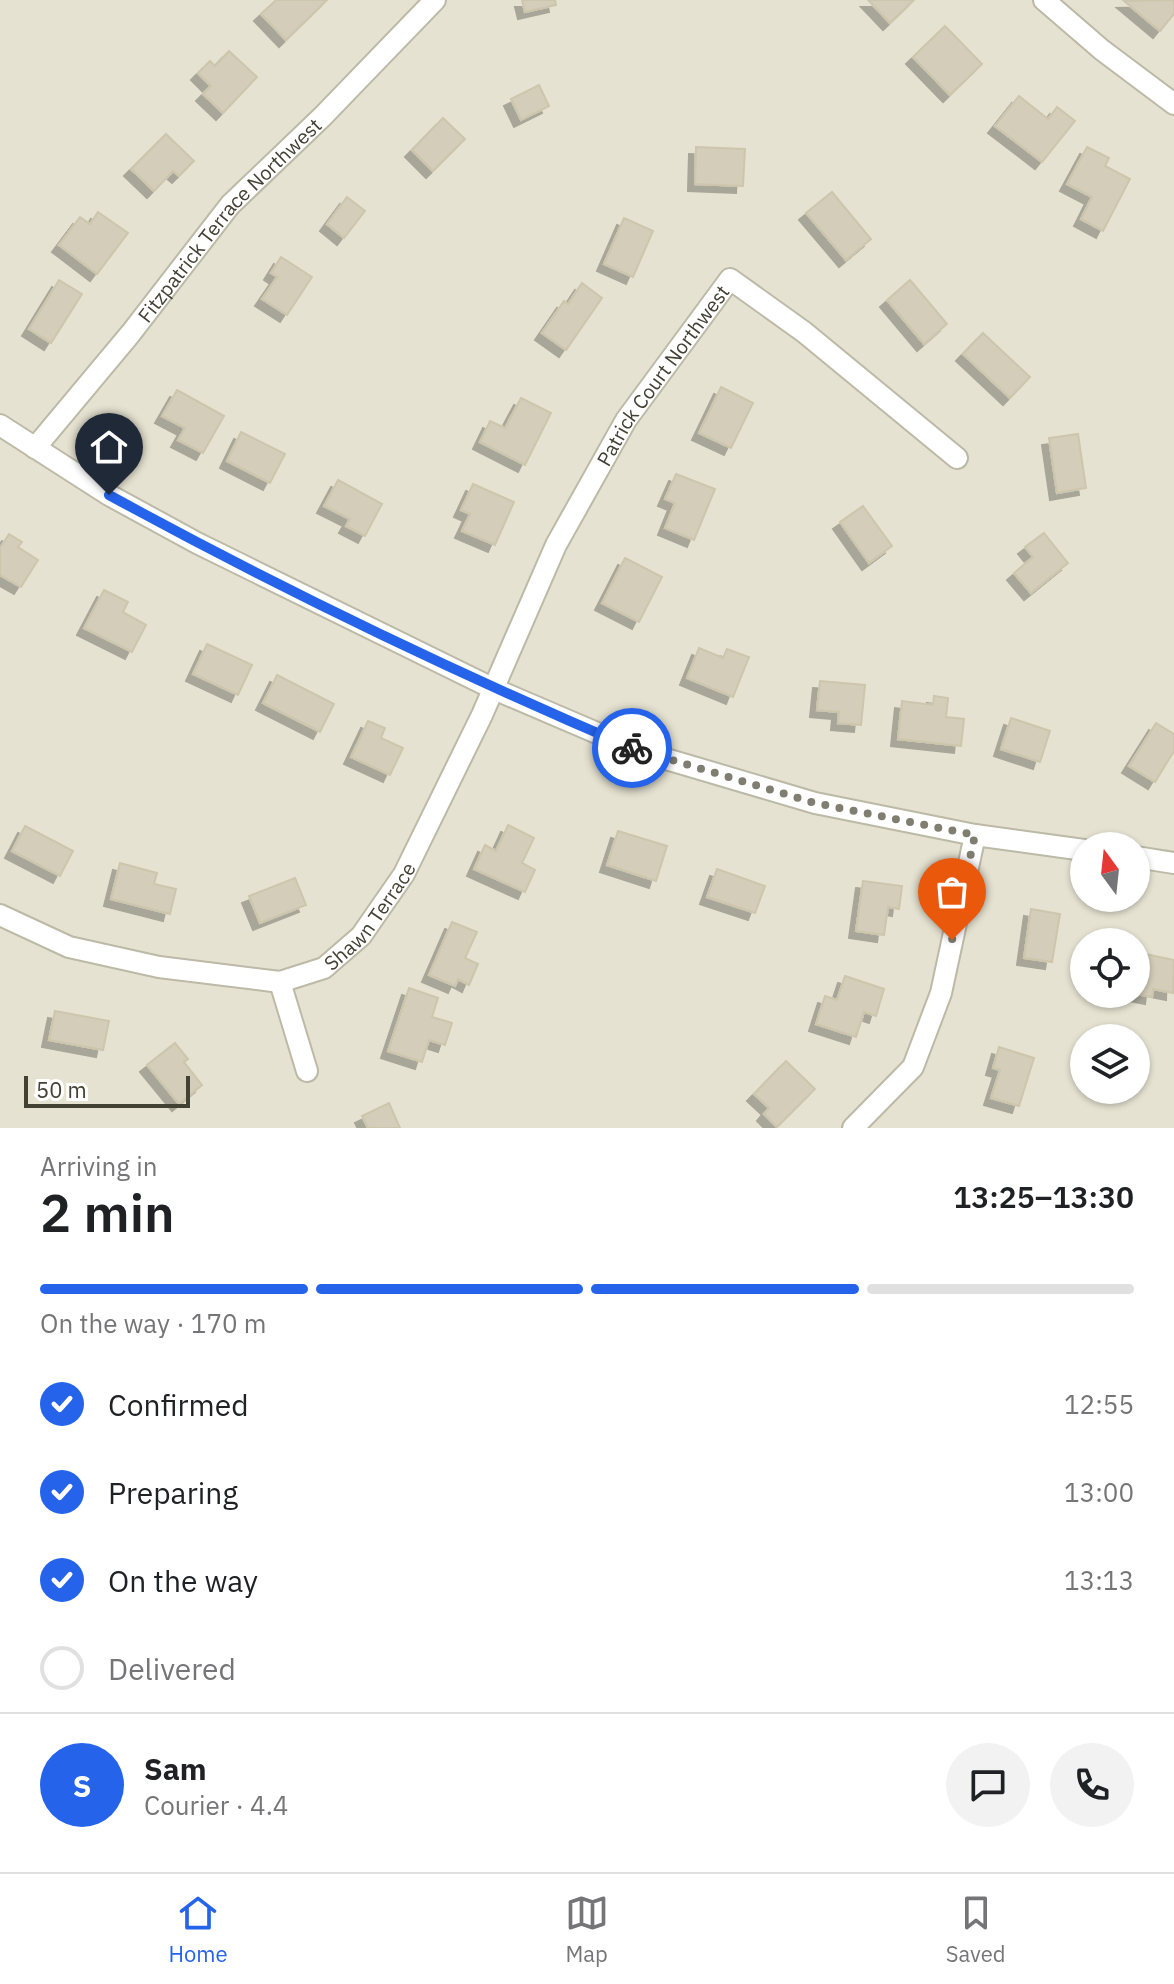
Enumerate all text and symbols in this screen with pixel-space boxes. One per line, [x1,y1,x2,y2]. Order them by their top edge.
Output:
street label: Fitzpatrick Terrace Northwest [131,111,327,327]
street label: Patrick Court Northwest [590,279,735,470]
pin [75,413,143,495]
icon: home [87,425,131,469]
courier [592,708,672,788]
icon: bike [610,726,654,770]
north arrow [1070,832,1150,912]
map controls [1070,832,1150,1104]
street label: Shawn Terrace [318,858,421,976]
pin [918,858,986,940]
icon: bag [930,870,974,914]
button: locate [1070,928,1150,1008]
button: layers [1070,1024,1150,1104]
scale bar [24,1072,190,1108]
text: 50 m [36,1075,87,1104]
text: Arriving in [40,1149,157,1183]
text: 13:25–13:30 [953,1177,1134,1216]
text: 2 min [40,1179,175,1246]
text: On the way · 170 m [40,1306,266,1340]
icon: check [40,1382,84,1426]
text: Confirmed [108,1385,249,1424]
text: 12:55 [1064,1387,1134,1421]
icon: check [40,1470,84,1514]
text: Preparing [108,1473,238,1512]
text: 13:00 [1064,1475,1134,1509]
icon: check [40,1558,84,1602]
text: On the way [108,1561,258,1600]
text: 13:13 [1064,1563,1134,1597]
text: Delivered [108,1649,236,1688]
button: chat [946,1743,1030,1827]
button: phone [1050,1743,1134,1827]
text: Sam [144,1749,207,1788]
text: S [73,1766,91,1805]
text: Courier · 4.4 [144,1788,288,1822]
tab: Home [168,1891,228,1968]
tab: Map [565,1891,609,1968]
tab: Saved [946,1891,1005,1968]

